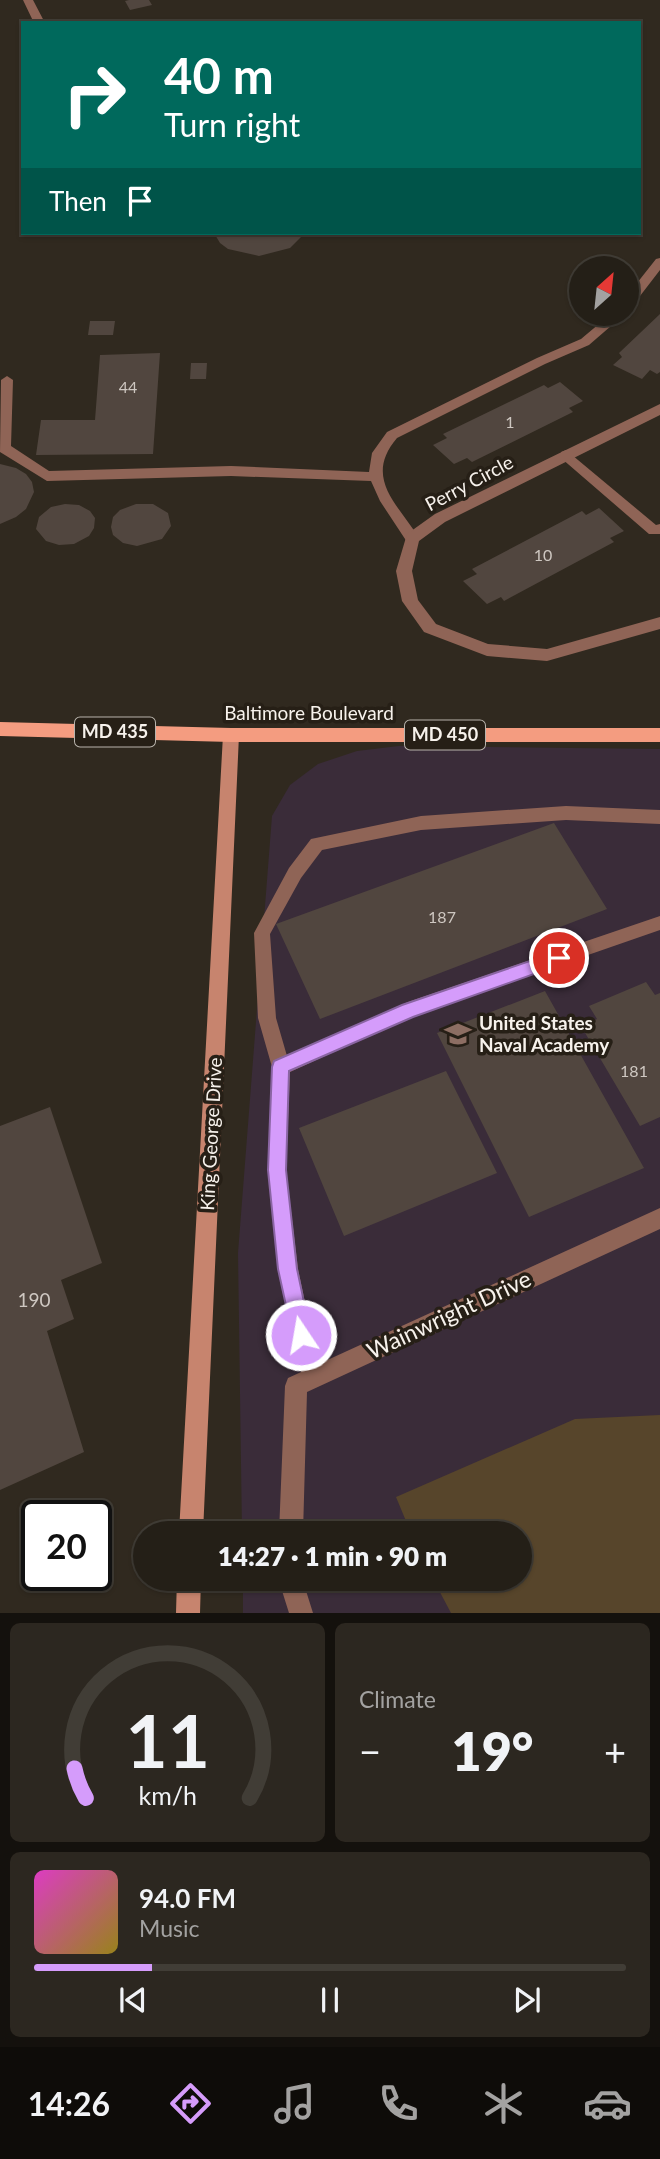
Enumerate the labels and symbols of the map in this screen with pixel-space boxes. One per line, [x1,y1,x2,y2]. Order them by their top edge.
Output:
north arrow [569,256,639,326]
house number: 44 [119,377,137,396]
house number: 1 [505,412,515,431]
street label: Perry Circle [421,450,517,515]
house number: 10 [534,545,552,564]
street label: Baltimore Boulevard [224,701,394,724]
road number: MD 435 [75,718,155,746]
road number: MD 450 [405,720,485,750]
house number: 187 [428,907,456,926]
pin [529,928,589,988]
place label: United States Naval Academy [479,1011,610,1056]
school or university icon: United States Naval Academy [443,1019,473,1049]
street label: King George Drive [195,1057,226,1211]
house number: 181 [620,1061,648,1080]
street label: Wainwright Drive [362,1264,535,1364]
house number: 190 [17,1288,51,1311]
position arrow [264,1298,338,1372]
speed limit sign: 20 [21,1500,112,1591]

